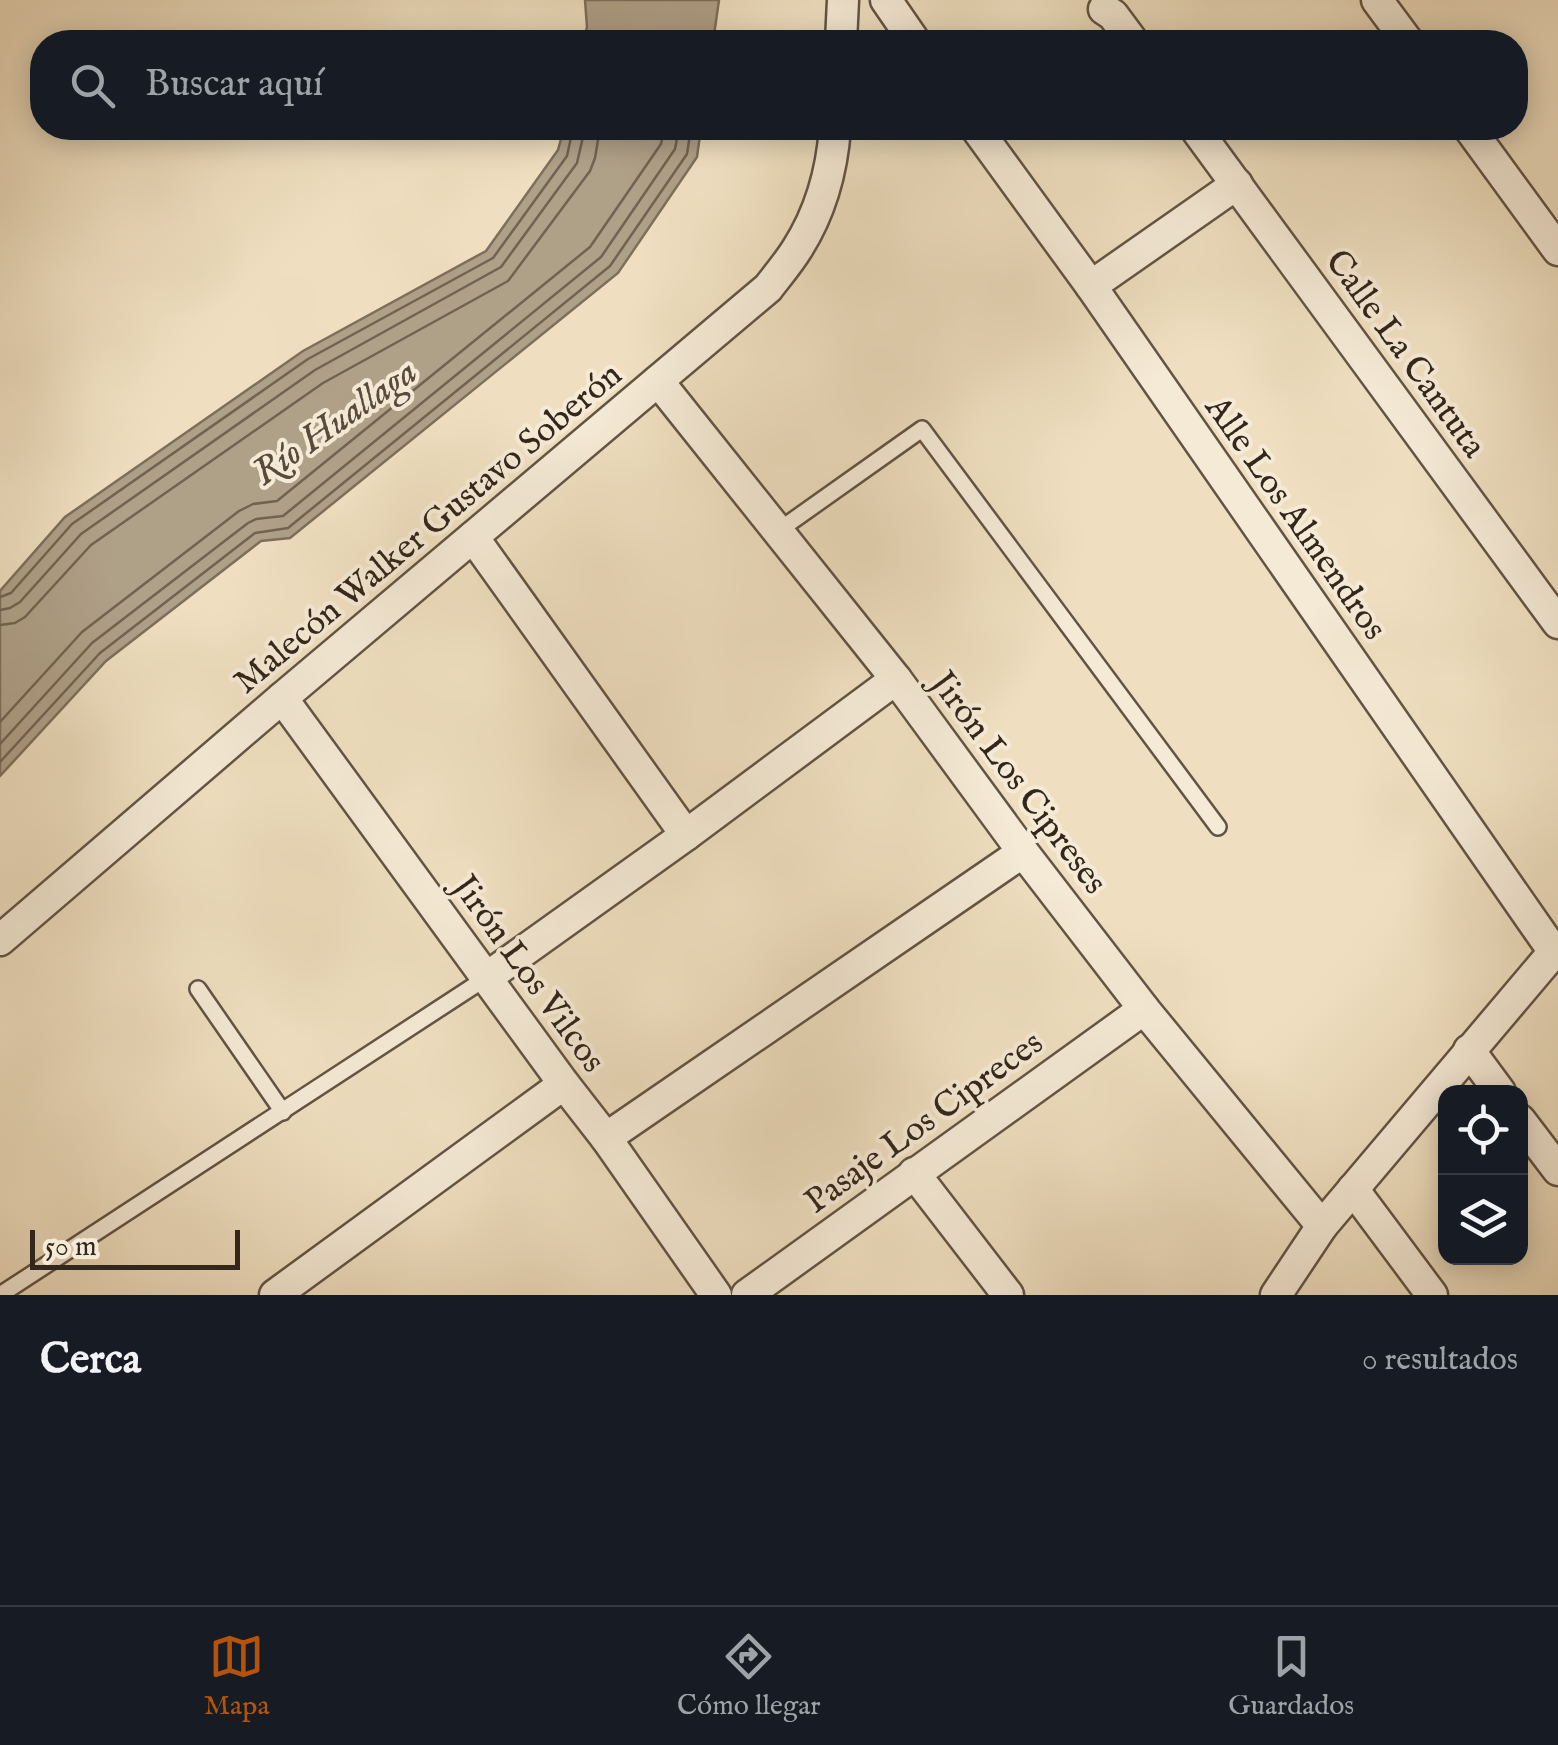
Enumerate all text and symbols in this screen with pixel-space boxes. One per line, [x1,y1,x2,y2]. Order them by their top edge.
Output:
search box [30,30,1528,140]
icon: search [65,58,120,113]
text: Buscar aquí [145,61,323,109]
street label: Calle La Cantuta [1314,242,1496,468]
water label: Río Huallaga [244,349,427,498]
street label: Malecón Walker Gustavo Soberón [225,353,632,705]
street label: Alle Los Almendros [1193,387,1396,649]
street label: Jirón Los Cipreses [917,660,1117,904]
street label: Jirón Los Vilcos [439,864,615,1082]
street label: Pasaje Los Cipreces [796,1021,1053,1225]
map controls [1438,1085,1528,1265]
button: locate [1438,1085,1528,1175]
button: layers [1438,1175,1528,1265]
scale bar [30,1225,240,1270]
text: 50 m [45,1230,97,1265]
text: Cerca [40,1334,141,1387]
text: 0 resultados [1362,1340,1518,1381]
tab: Mapa [204,1629,270,1724]
tab: Cómo llegar [677,1629,821,1724]
tab: Guardados [1228,1629,1354,1724]

